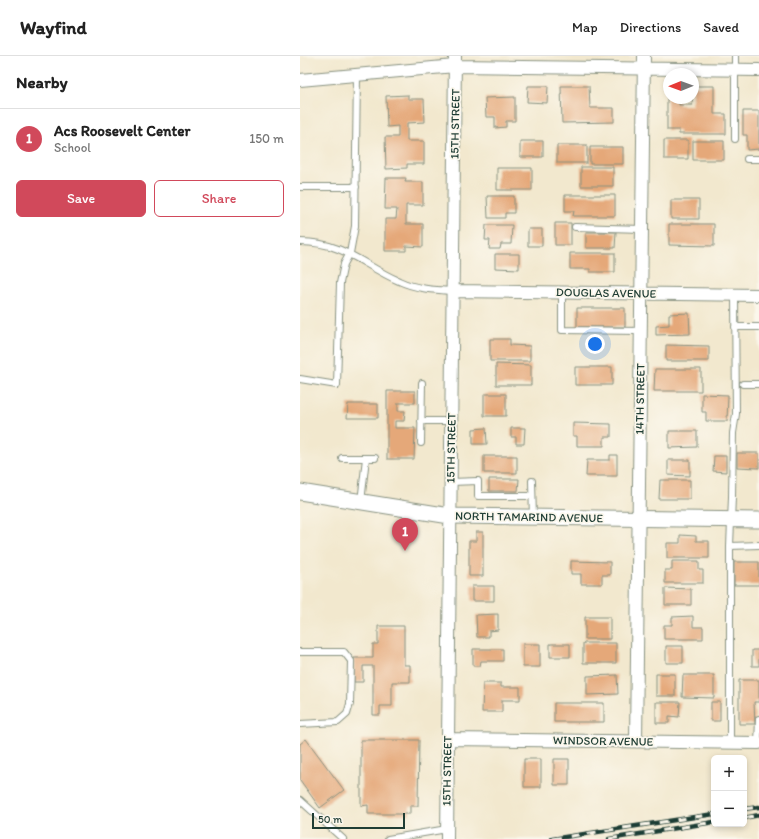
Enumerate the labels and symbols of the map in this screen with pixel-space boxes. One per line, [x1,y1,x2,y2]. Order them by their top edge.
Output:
north arrow [663,68,699,104]
street label: 15TH STREET [447,88,463,159]
street label: DOUGLAS AVENUE [556,285,657,301]
your location [585,334,605,354]
street label: 14TH STREET [632,363,648,435]
street label: 15TH STREET [443,412,459,483]
street label: NORTH TAMARIND AVENUE [455,509,603,525]
pin: 1 [392,518,418,551]
street label: WINDSOR AVENUE [553,733,654,749]
street label: 15TH STREET [439,735,455,806]
scale bar [312,811,405,830]

